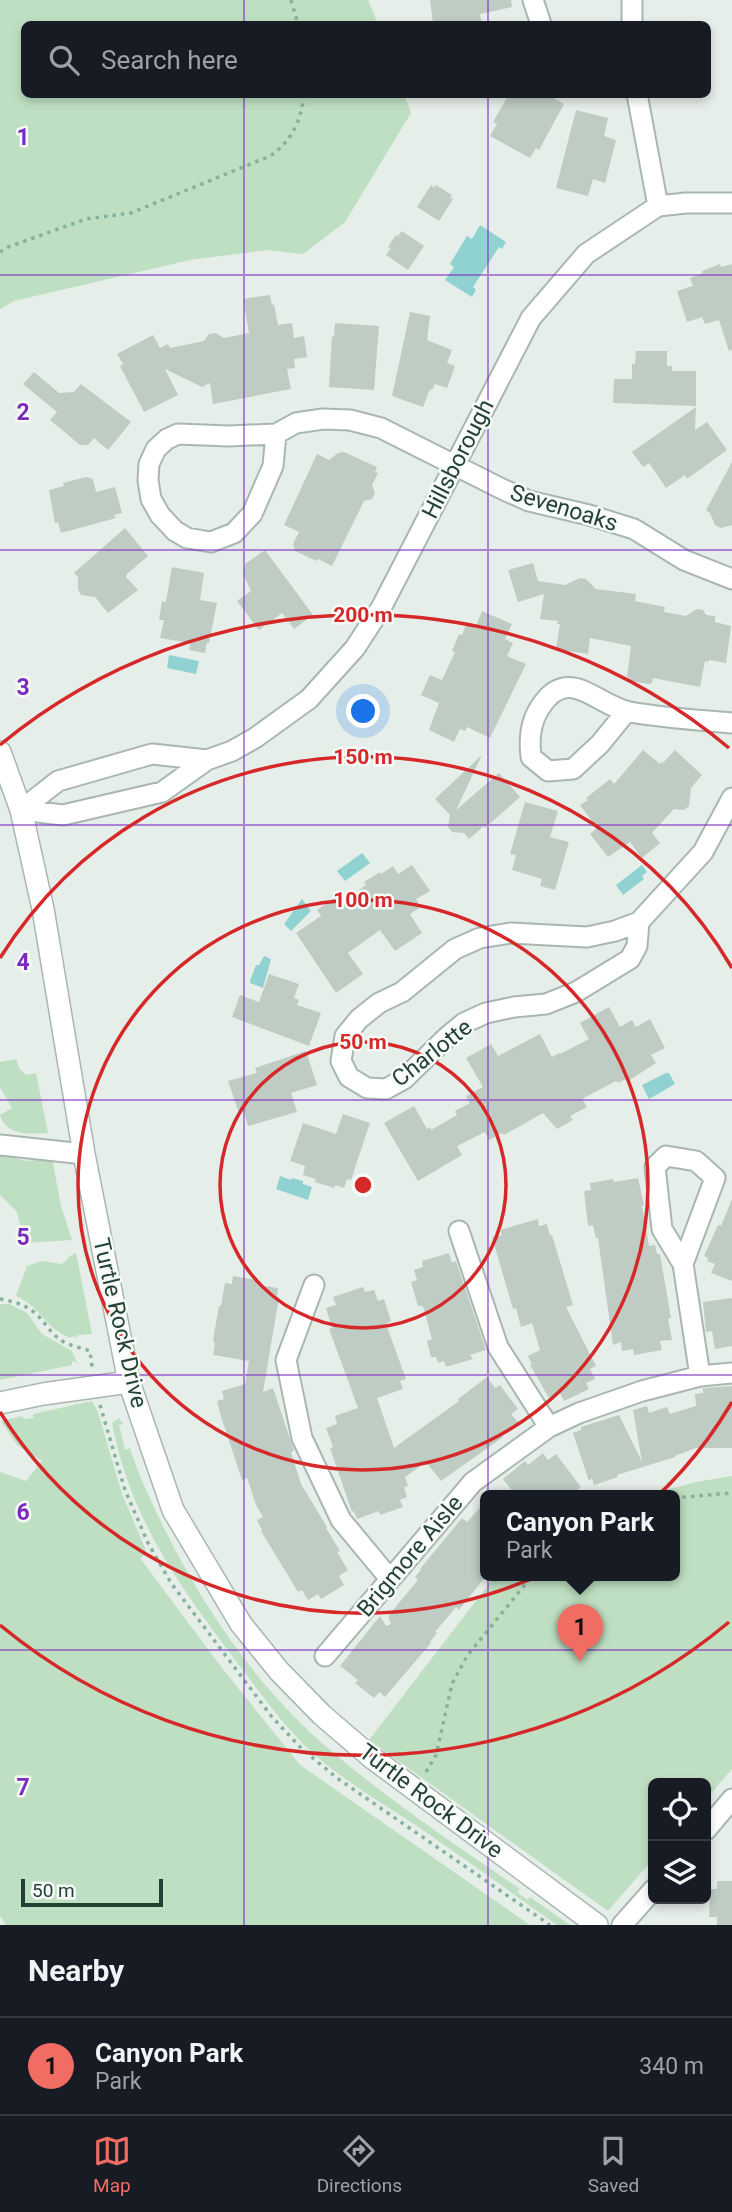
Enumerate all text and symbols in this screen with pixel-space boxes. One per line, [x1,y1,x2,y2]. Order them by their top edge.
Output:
search box [21,21,711,98]
icon: search [45,41,83,79]
text: Search here [101,45,238,75]
text: 1 [16,124,30,151]
street label: Hillsborough [416,395,500,523]
text: 2 [16,399,30,426]
street label: Sevenoaks [507,479,621,537]
text: 200 m [333,603,393,627]
text: 3 [16,674,30,701]
your location [346,694,380,728]
text: 150 m [333,745,393,769]
text: 100 m [333,888,393,912]
text: 4 [16,949,30,976]
street label: Charlotte [387,1013,477,1093]
text: 50 m [339,1030,387,1054]
centre of rings [351,1173,375,1197]
text: 5 [16,1224,30,1251]
street label: Turtle Rock Drive [87,1236,153,1410]
street label: Brigmore Aisle [352,1490,468,1622]
popup [480,1490,680,1581]
text: 6 [16,1499,30,1526]
text: Canyon Park [506,1507,654,1537]
text: Park [506,1537,552,1564]
pin: 1 [557,1604,603,1662]
street label: Turtle Rock Drive [354,1738,508,1864]
text: 7 [16,1774,30,1801]
map controls [648,1778,711,1904]
button: locate [648,1778,711,1841]
button: layers [648,1841,711,1904]
scale bar [21,1876,163,1908]
text: 50 m [32,1879,75,1902]
text: Nearby [28,1953,124,1988]
text: Canyon Park [95,2038,243,2068]
text: 1 [44,2053,58,2080]
text: 340 m [639,2053,704,2080]
text: Park [95,2068,141,2095]
tab: Map [93,2132,131,2197]
tab: Directions [317,2132,402,2197]
tab: Saved [588,2132,639,2197]

